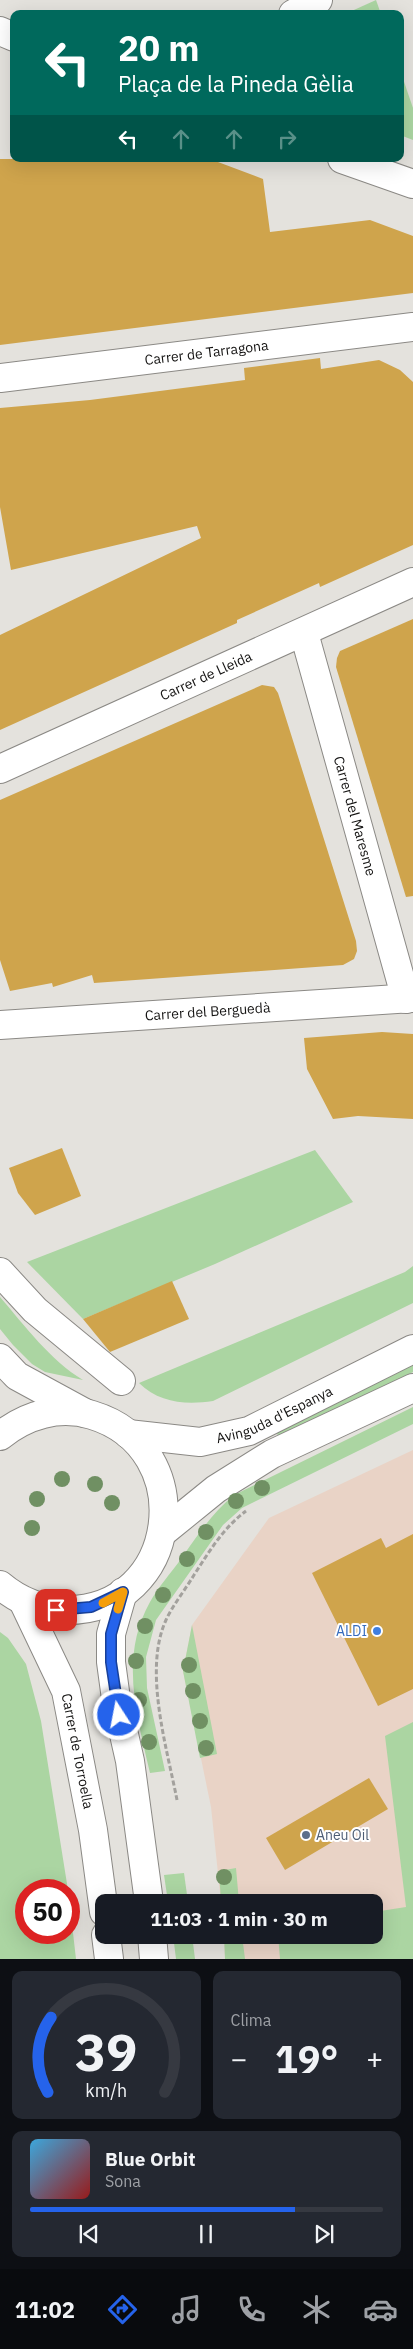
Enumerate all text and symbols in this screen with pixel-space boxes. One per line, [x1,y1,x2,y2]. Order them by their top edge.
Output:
text: 20 m [118,25,200,71]
icon: left [35,30,100,95]
text: Plaça de la Pineda Gèlia [118,69,354,98]
icon: left [114,125,142,153]
icon: ahead [167,125,195,153]
icon: ahead [220,125,248,153]
icon: right [273,125,301,153]
street label: Carrer de Tarragona [144,336,270,369]
street label: Carrer de Lleida [157,647,255,704]
street label: Carrer del Maresme [330,754,380,878]
street label: Carrer del Berguedà [144,998,271,1025]
street label: Avinguda d'Espanya [214,1382,336,1447]
pin [35,1589,77,1631]
icon: arrive [42,1596,70,1624]
place label: ALDI [336,1622,367,1640]
marker: ALDI [371,1625,383,1637]
position arrow [92,1688,144,1740]
street label: Carrer de Torroella [58,1692,98,1811]
place label: Aneu Oil [316,1826,369,1844]
marker: Aneu Oil [300,1829,312,1841]
speed limit sign: 50 [15,1879,80,1944]
text: 11:03 · 1 min · 30 m [150,1907,328,1931]
text: Clima [231,2010,271,2030]
text: 39 [75,2018,137,2085]
text: 19° [275,2034,338,2083]
text: − [231,2040,247,2077]
text: + [366,2040,383,2077]
text: km/h [85,2079,127,2102]
text: Blue Orbit [105,2147,195,2171]
text: Sona [105,2171,141,2191]
icon: previous [75,2220,103,2248]
icon: pause [192,2220,220,2248]
icon: next [310,2220,338,2248]
icon: directions [105,2292,140,2327]
icon: music [169,2292,204,2327]
icon: phone [234,2292,269,2327]
icon: climate [299,2292,334,2327]
icon: car [363,2292,398,2327]
text: 11:02 [15,2295,75,2324]

